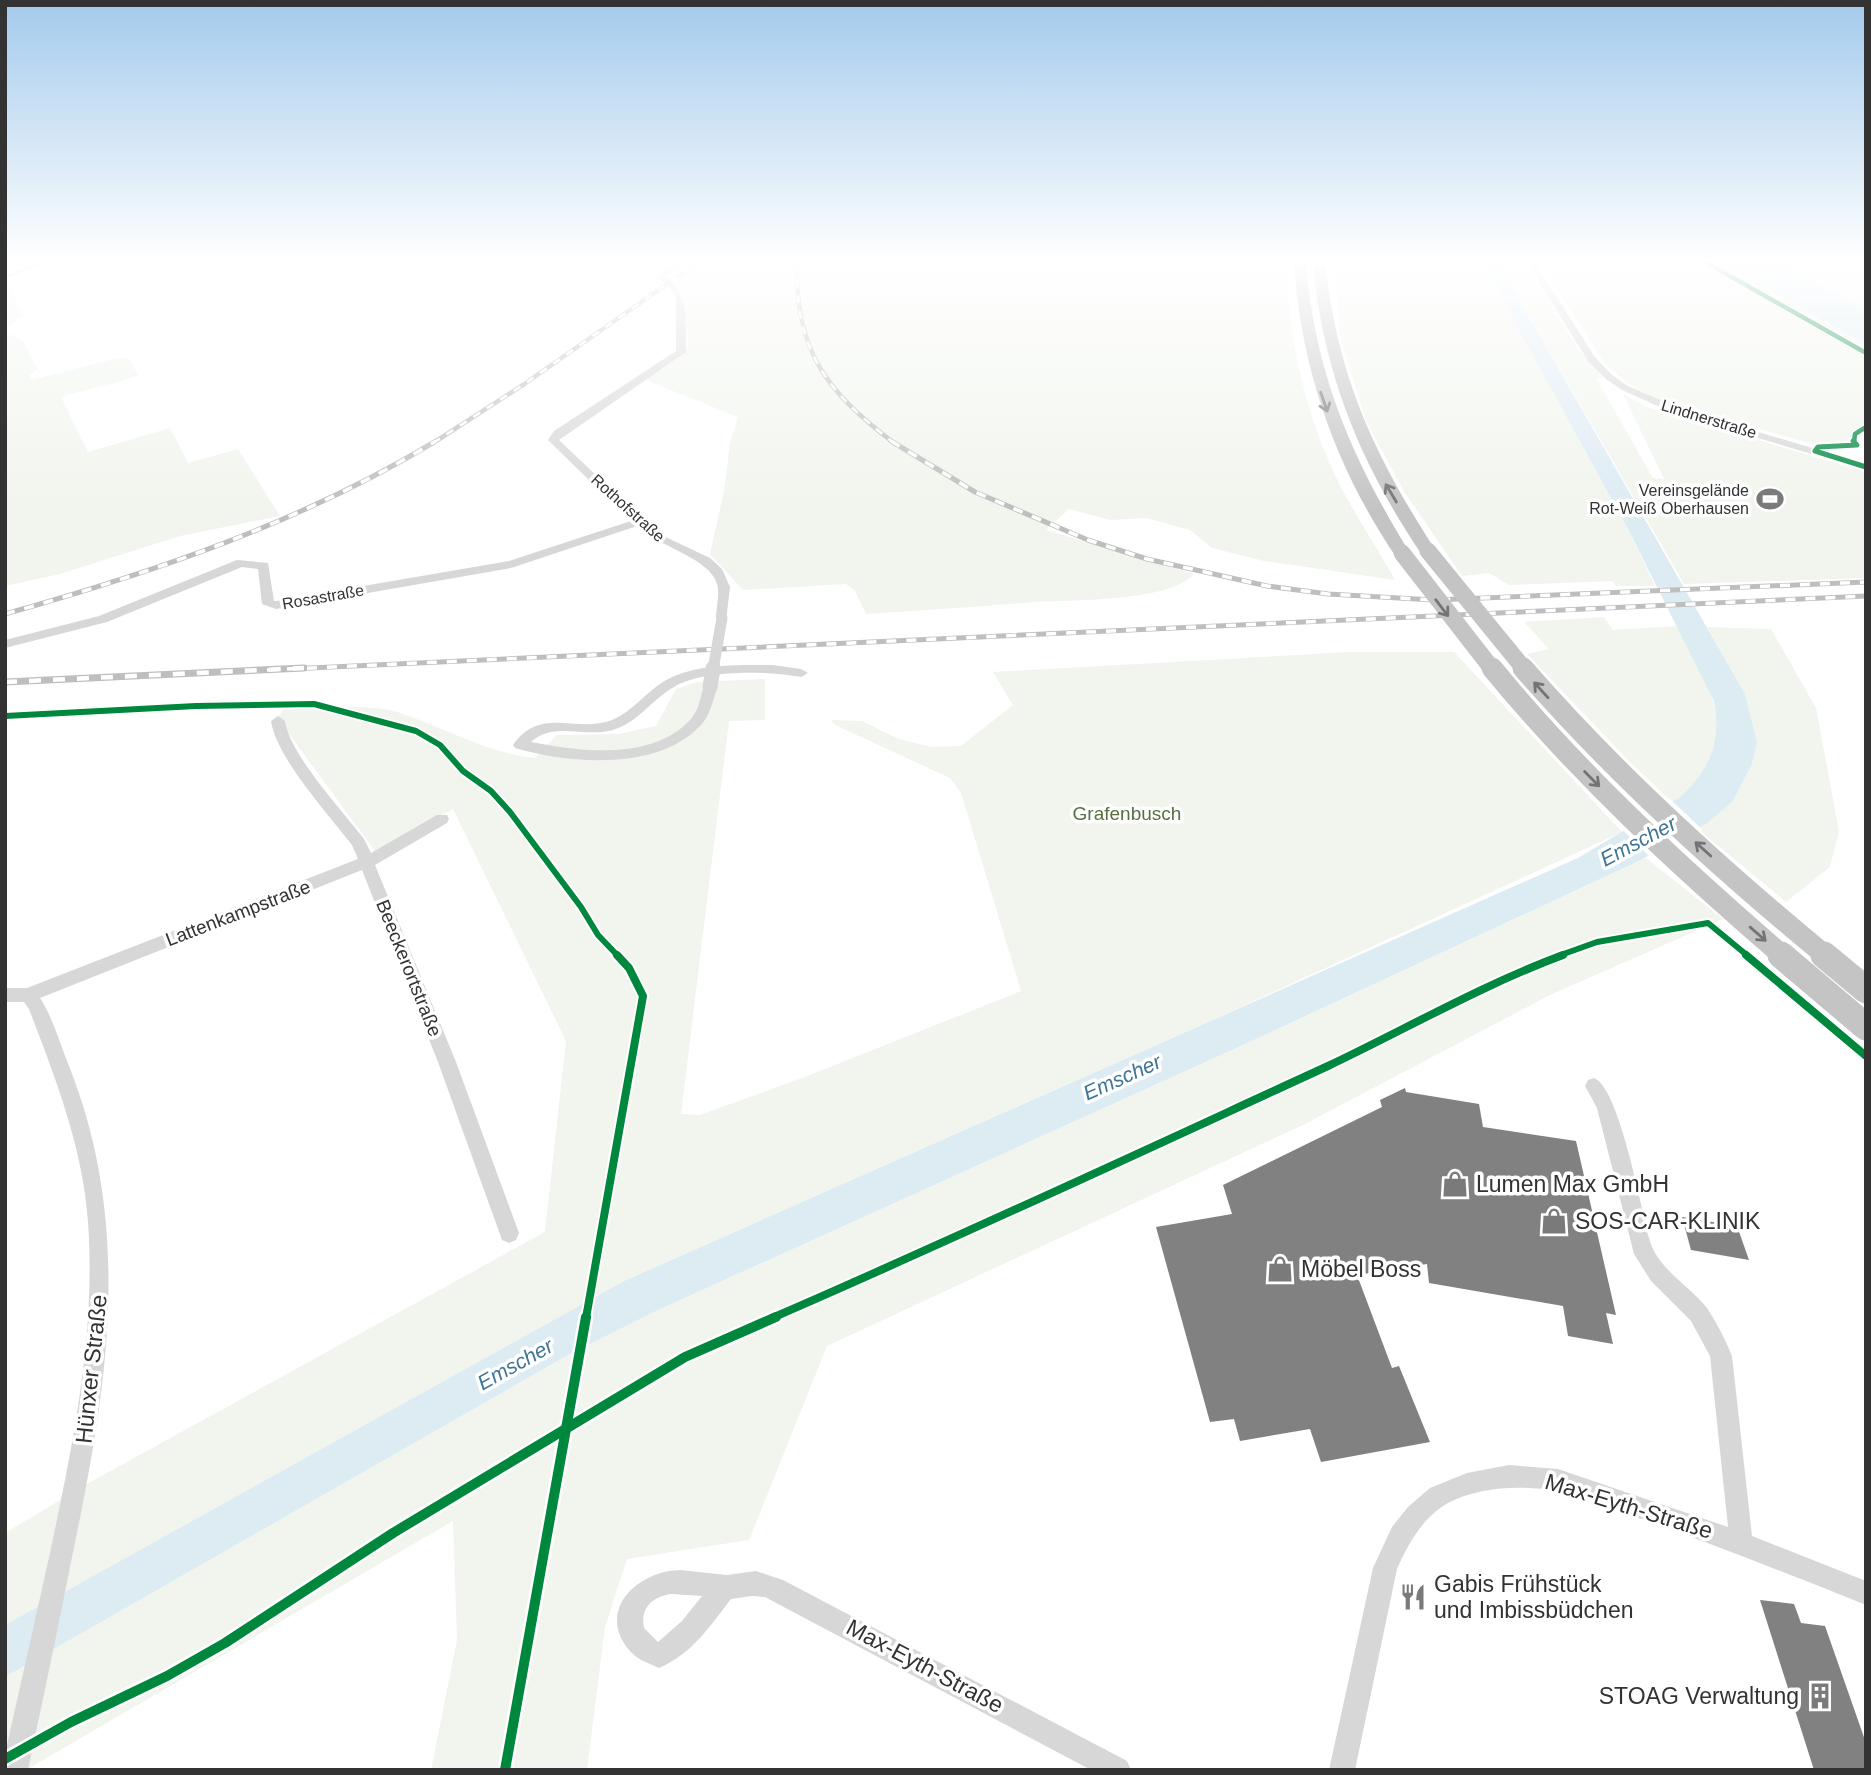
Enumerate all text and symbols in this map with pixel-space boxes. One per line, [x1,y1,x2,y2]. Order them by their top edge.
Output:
one-way arrow [1319,390,1331,412]
street label: Lindnerstraße [1659,396,1759,442]
street label: Rothofstraße [588,471,668,545]
place label: Vereinsgelände Rot-Weiß Oberhausen [1589,482,1749,517]
one-way arrow [1384,484,1398,504]
sports icon: Vereinsgelände Rot-Weiß Oberhausen [1755,484,1785,514]
street label: Rosastraße [281,581,365,613]
one-way arrow [1434,598,1449,617]
one-way arrow [1533,681,1549,699]
one-way arrow [1583,770,1600,787]
park label: Grafenbusch [1073,803,1181,824]
water label: Emscher [1596,811,1681,871]
one-way arrow [1694,841,1712,857]
street label: Lattenkampstraße [163,876,313,950]
street label: Beeckerortstraße [372,897,446,1039]
one-way arrow [1749,926,1766,943]
water label: Emscher [1079,1049,1165,1104]
shop icon: Lumen Max GmbH [1440,1169,1470,1199]
place label: Lumen Max GmbH [1476,1171,1669,1197]
shop icon: SOS-CAR-KLINIK [1539,1206,1569,1236]
place label: SOS-CAR-KLINIK [1575,1208,1761,1234]
shop icon: Möbel Boss [1265,1254,1295,1284]
place label: Möbel Boss [1301,1256,1421,1282]
street label: Hünxer Straße [70,1293,112,1445]
water label: Emscher [473,1333,558,1394]
street label: Max-Eyth-Straße [1542,1468,1716,1544]
place label: Gabis Frühstück und Imbissbüdchen [1434,1571,1633,1623]
restaurant icon: Gabis Frühstück und Imbissbüdchen [1398,1582,1428,1612]
street label: Max-Eyth-Straße [842,1614,1008,1718]
building icon: STOAG Verwaltung [1805,1681,1835,1711]
place label: STOAG Verwaltung [1599,1683,1799,1709]

